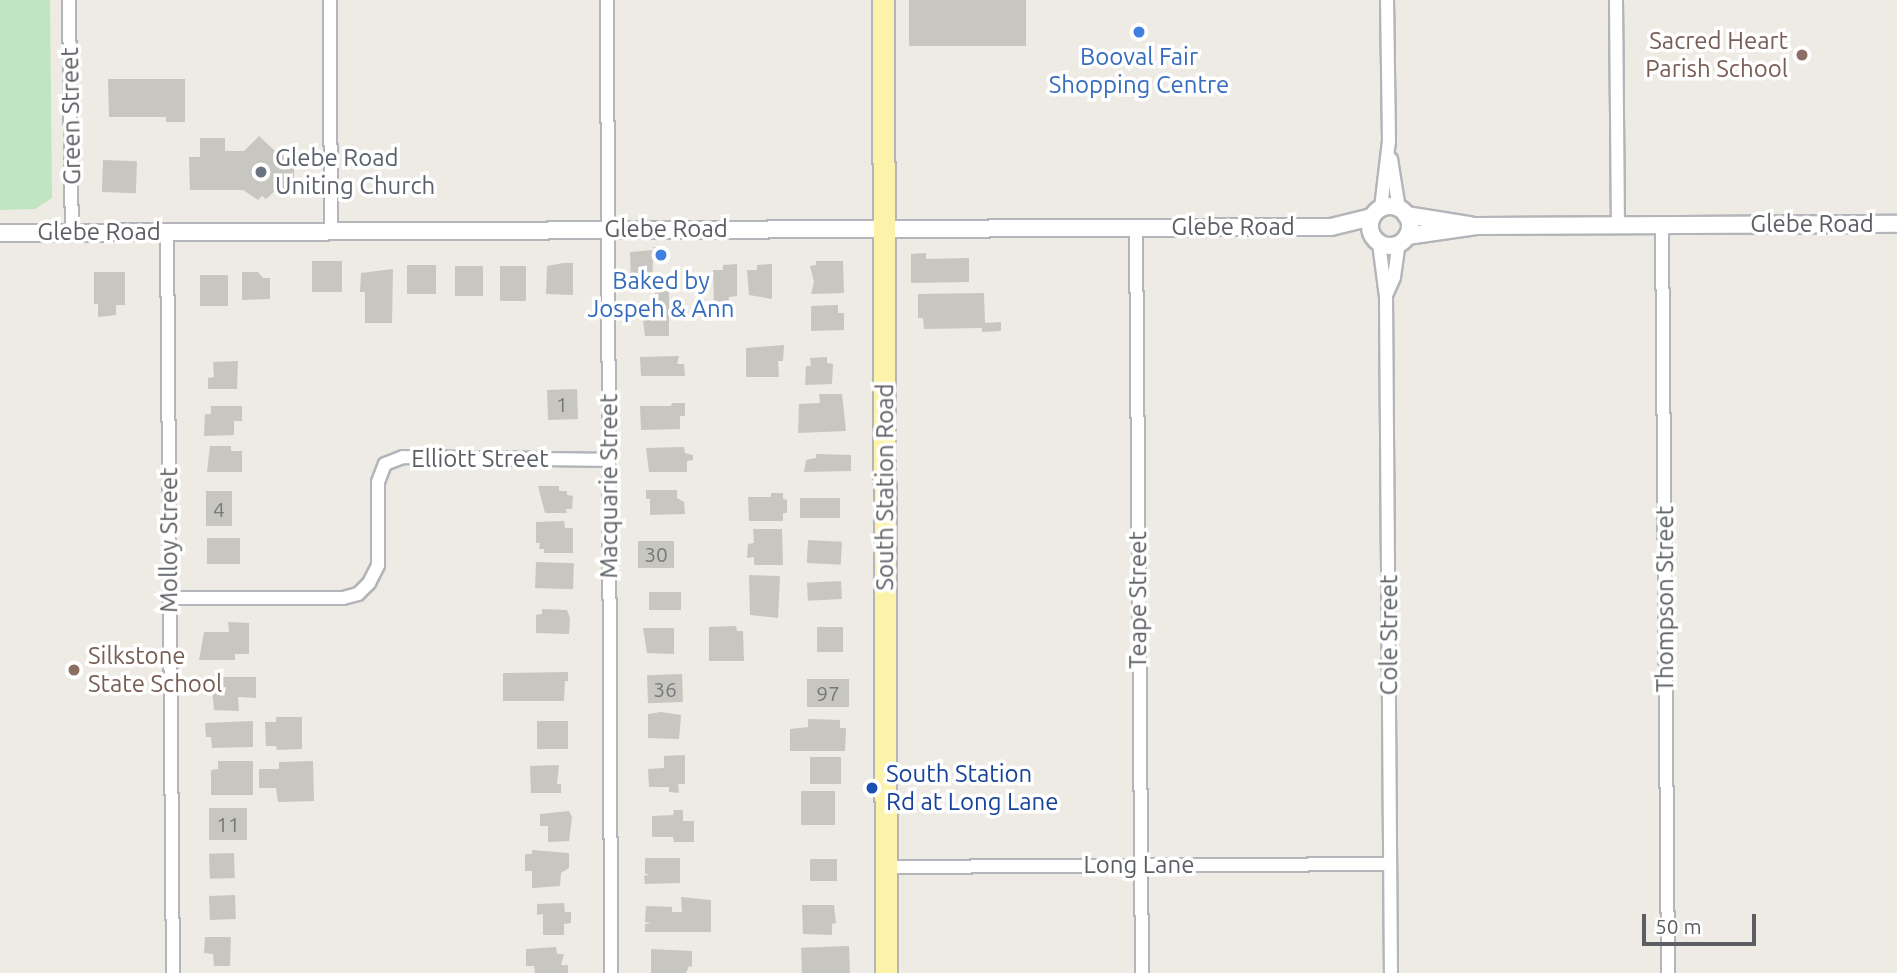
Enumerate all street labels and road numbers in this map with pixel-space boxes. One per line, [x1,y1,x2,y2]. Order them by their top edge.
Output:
street label: Green Street [55,47,87,185]
street label: Glebe Road [1750,210,1874,238]
street label: Glebe Road [1171,213,1295,241]
street label: Glebe Road [604,215,728,243]
street label: Glebe Road [37,218,161,246]
street label: South Station Road [871,383,899,591]
street label: Macquarie Street [595,393,623,579]
street label: Elliott Street [411,445,549,473]
street label: Molloy Street [155,467,183,613]
street label: Thompson Street [1651,506,1679,692]
street label: Teape Street [1124,531,1152,669]
street label: Cole Street [1375,575,1403,695]
street label: Long Lane [1084,851,1194,879]

